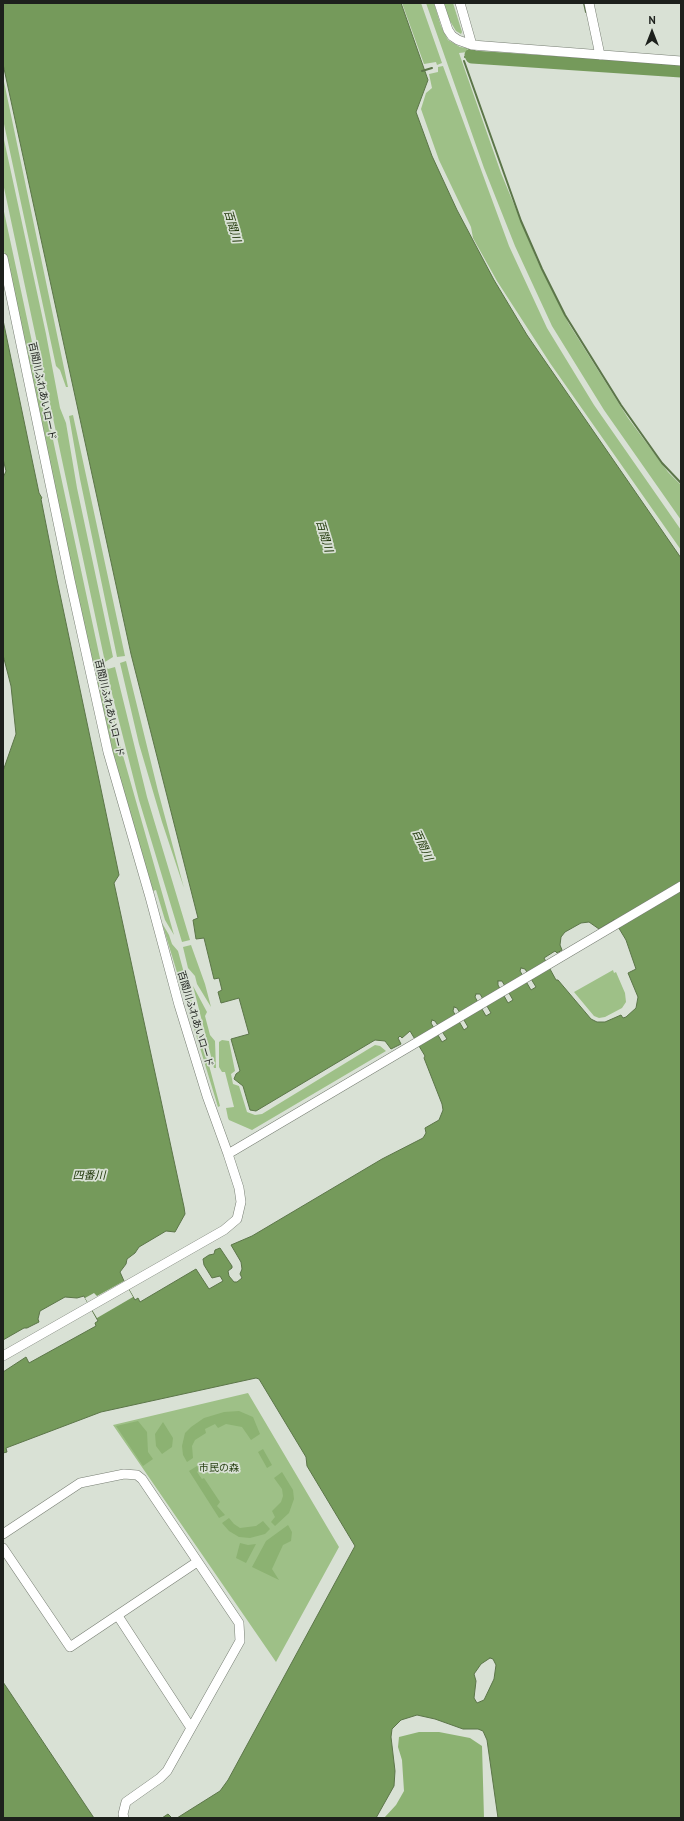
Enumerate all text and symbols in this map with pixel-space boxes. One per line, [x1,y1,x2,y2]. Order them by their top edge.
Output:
north arrow [632,12,672,52]
text: N [648,13,656,27]
water label: 百間川 [221,208,243,244]
street label: 百間川ふれあいロード [26,341,58,441]
water label: 百間川 [313,518,335,554]
street label: 百間川ふれあいロード [92,658,126,758]
water label: 百間川 [409,827,435,863]
street label: 百間川ふれあいロード [175,969,215,1069]
water label: 四番川 [73,1169,105,1183]
park label: 市民の森 [199,1462,239,1474]

